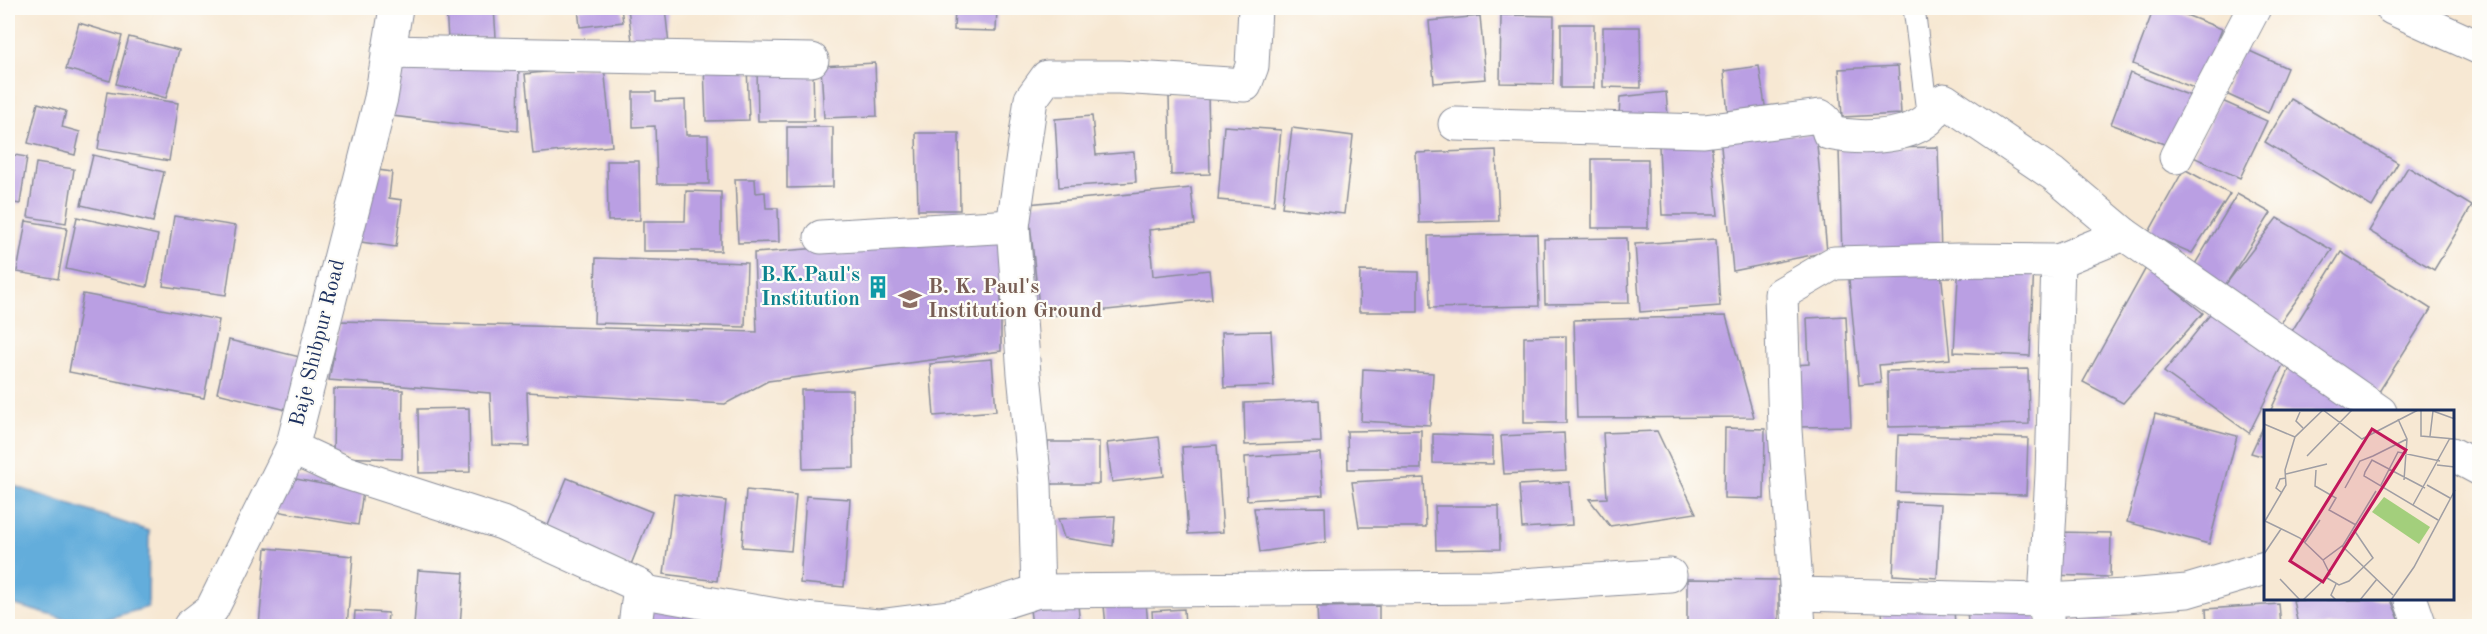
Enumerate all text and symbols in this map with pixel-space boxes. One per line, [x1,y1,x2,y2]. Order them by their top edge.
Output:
street label: Baje Shibpur Road [287,257,349,429]
place label: B.K.Paul's Institution [761,265,860,310]
building icon: B.K.Paul's Institution [865,274,891,300]
place label: B. K. Paul's Institution Ground [928,277,1102,322]
school or university icon: B. K. Paul's Institution Ground [897,286,923,312]
inset map [2264,410,2454,601]

